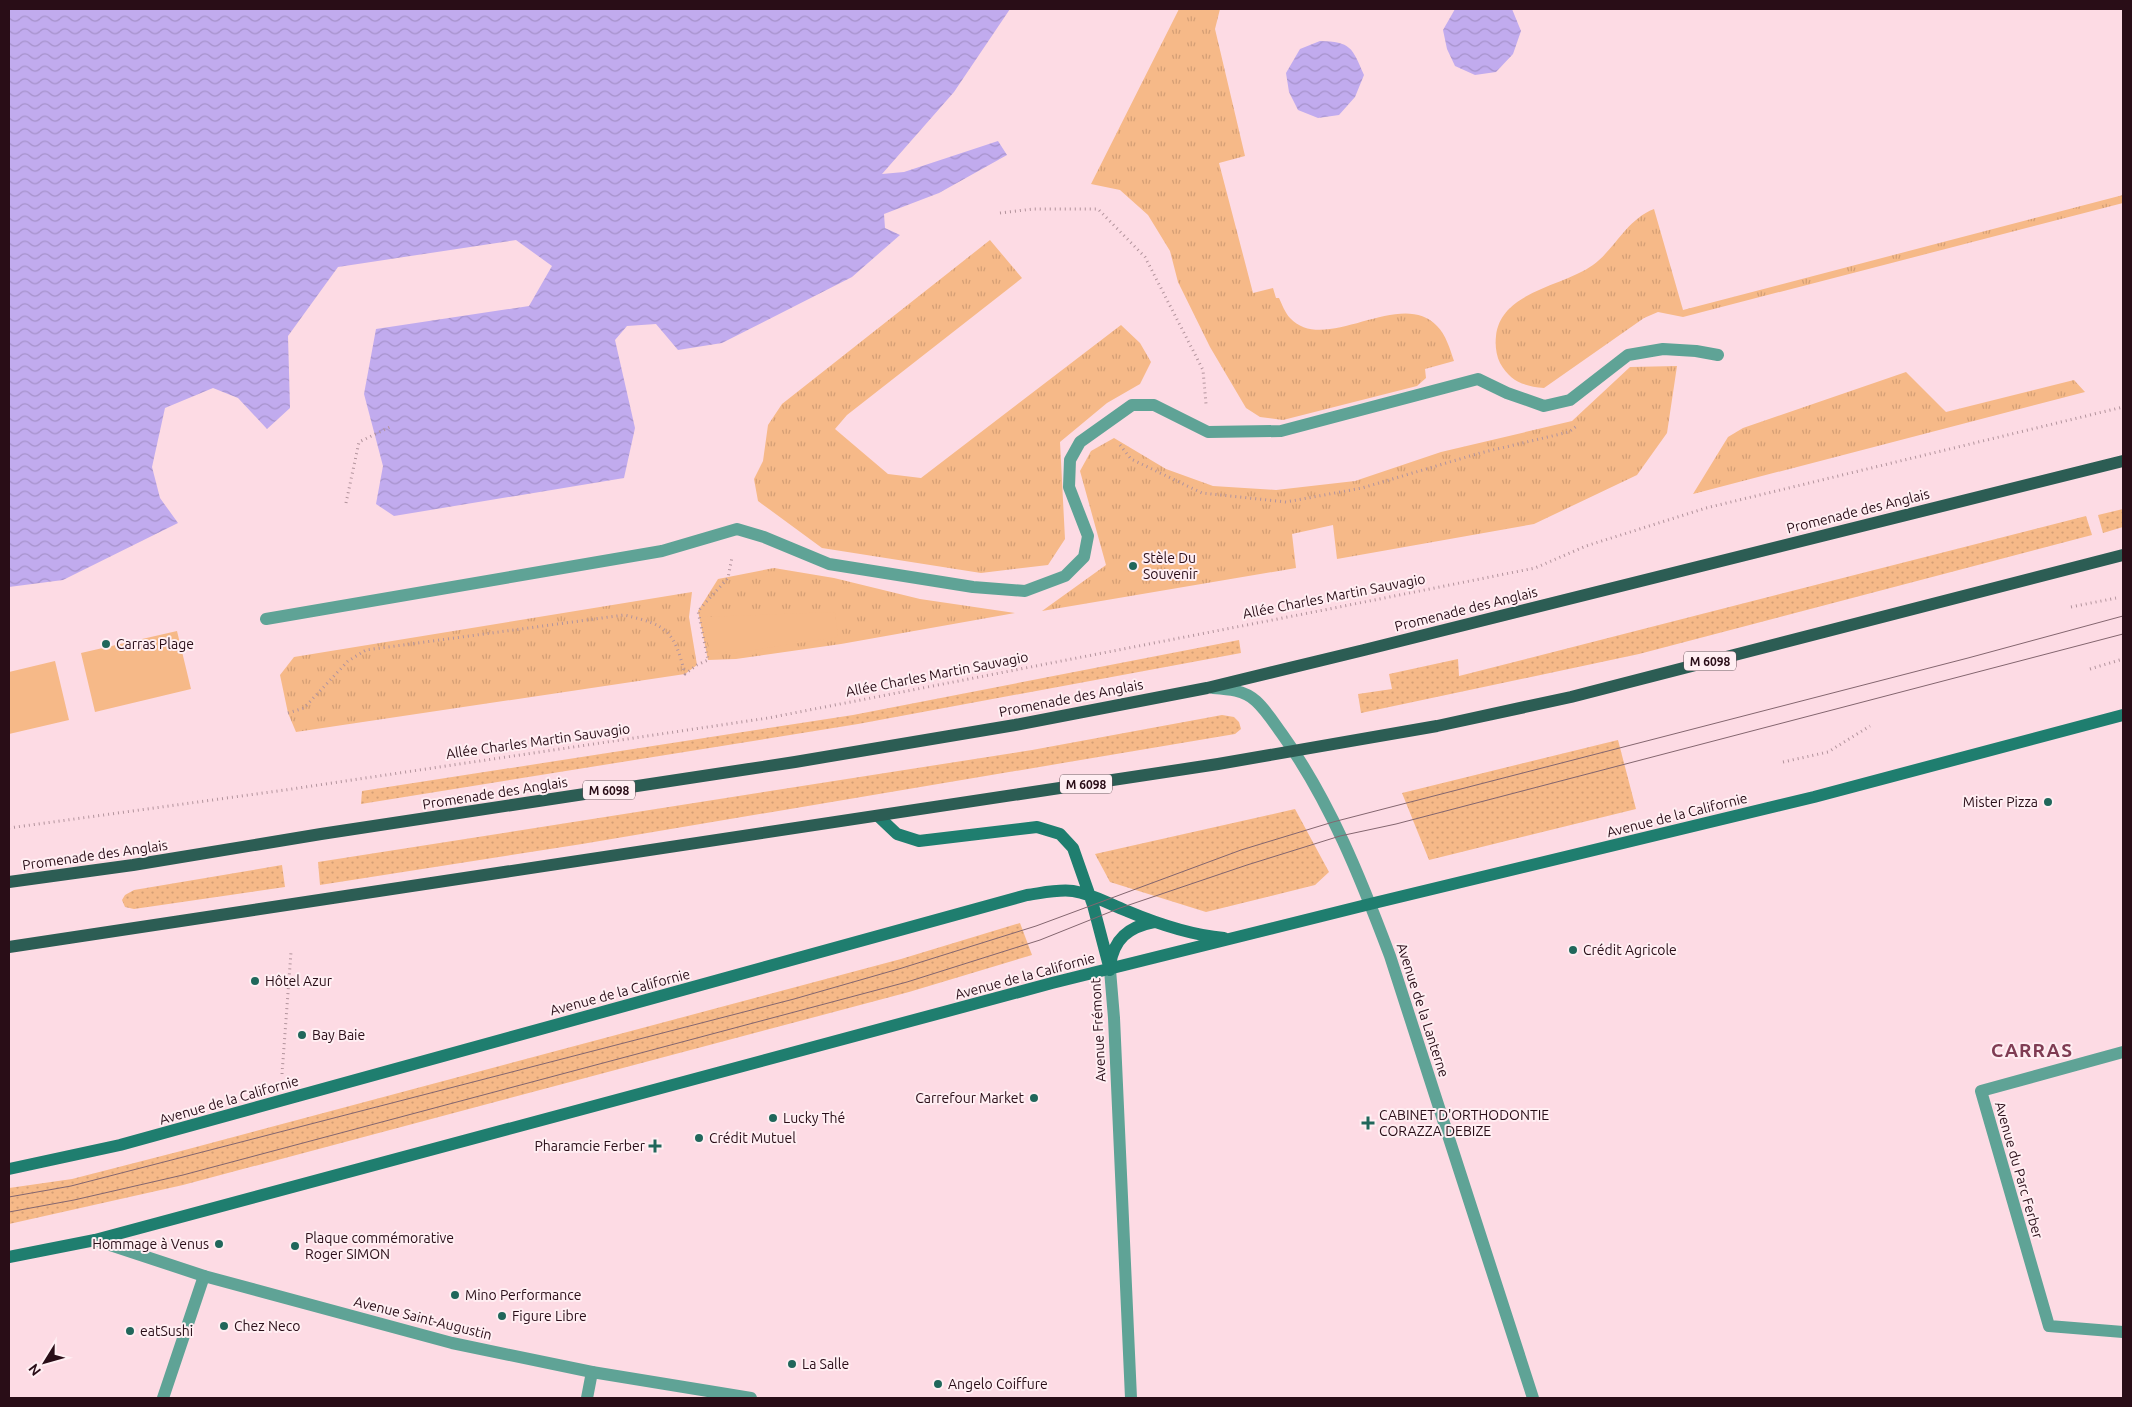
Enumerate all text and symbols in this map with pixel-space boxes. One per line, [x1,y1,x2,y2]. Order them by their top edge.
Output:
street label: Promenade des Anglais [1785,485,1931,537]
place label: Stèle Du Souvenir [1143,550,1198,582]
marker: Stèle Du Souvenir [1127,560,1139,572]
street label: Allée Charles Martin Sauvagio [1241,570,1427,622]
street label: Promenade des Anglais [1393,583,1539,635]
place label: Carras Plage [116,636,194,652]
marker: Carras Plage [100,638,112,650]
street label: Allée Charles Martin Sauvagio [844,648,1030,700]
road number: M 6098 [1684,651,1736,670]
street label: Promenade des Anglais [997,676,1145,720]
street label: Allée Charles Martin Sauvagio [445,720,631,762]
street label: Promenade des Anglais [421,774,569,812]
road number: M 6098 [1060,774,1112,794]
road number: M 6098 [583,780,635,800]
street label: Avenue de la Californie [1605,790,1749,840]
place label: Mister Pizza [1963,794,2038,810]
marker: Mister Pizza [2042,796,2054,808]
street label: Promenade des Anglais [21,837,169,873]
street label: Avenue de la Lanterne [1394,941,1452,1079]
place label: Crédit Agricole [1583,942,1677,958]
marker: Crédit Agricole [1567,944,1579,956]
street label: Avenue de la Californie [953,950,1097,1002]
street label: Avenue de la Californie [548,966,692,1018]
place label: Hôtel Azur [265,973,333,989]
marker: Hôtel Azur [249,975,261,987]
street label: Avenue Frémont [1087,977,1109,1082]
place label: Bay Baie [312,1027,365,1043]
marker: Bay Baie [296,1029,308,1041]
district label: CARRAS [1991,1039,2073,1061]
street label: Avenue de la Californie [157,1072,301,1128]
place label: Carrefour Market [915,1090,1024,1106]
marker: Carrefour Market [1028,1092,1040,1104]
street label: Avenue du Parc Ferber [1992,1100,2046,1241]
place label: CABINET D'ORTHODONTIE CORAZZA DEBIZE [1379,1107,1549,1139]
place label: Lucky Thé [783,1110,845,1126]
marker: Lucky Thé [767,1112,779,1124]
marker: CABINET D'ORTHODONTIE CORAZZA DEBIZE [1361,1116,1375,1130]
place label: Crédit Mutuel [709,1130,796,1146]
marker: Crédit Mutuel [693,1132,705,1144]
place label: Pharamcie Ferber [534,1138,646,1154]
marker: Pharamcie Ferber [649,1140,661,1152]
place label: Plaque commémorative Roger SIMON [305,1230,454,1262]
place label: Hommage à Venus [92,1236,209,1252]
marker: Hommage à Venus [213,1238,225,1250]
marker: Plaque commémorative Roger SIMON [289,1240,301,1252]
place label: Mino Performance [465,1287,581,1303]
marker: Mino Performance [449,1289,461,1301]
street label: Avenue Saint-Augustin [352,1293,494,1343]
place label: Figure Libre [512,1308,587,1324]
marker: Figure Libre [496,1310,508,1322]
place label: Chez Neco [234,1318,300,1334]
marker: Chez Neco [218,1320,230,1332]
place label: eatSushi [140,1323,193,1339]
marker: eatSushi [124,1325,136,1337]
north arrow [20,1337,70,1387]
place label: La Salle [802,1356,849,1372]
marker: La Salle [786,1358,798,1370]
text: N [25,1361,44,1379]
place label: Angelo Coiffure [948,1376,1048,1392]
marker: Angelo Coiffure [932,1378,944,1390]

